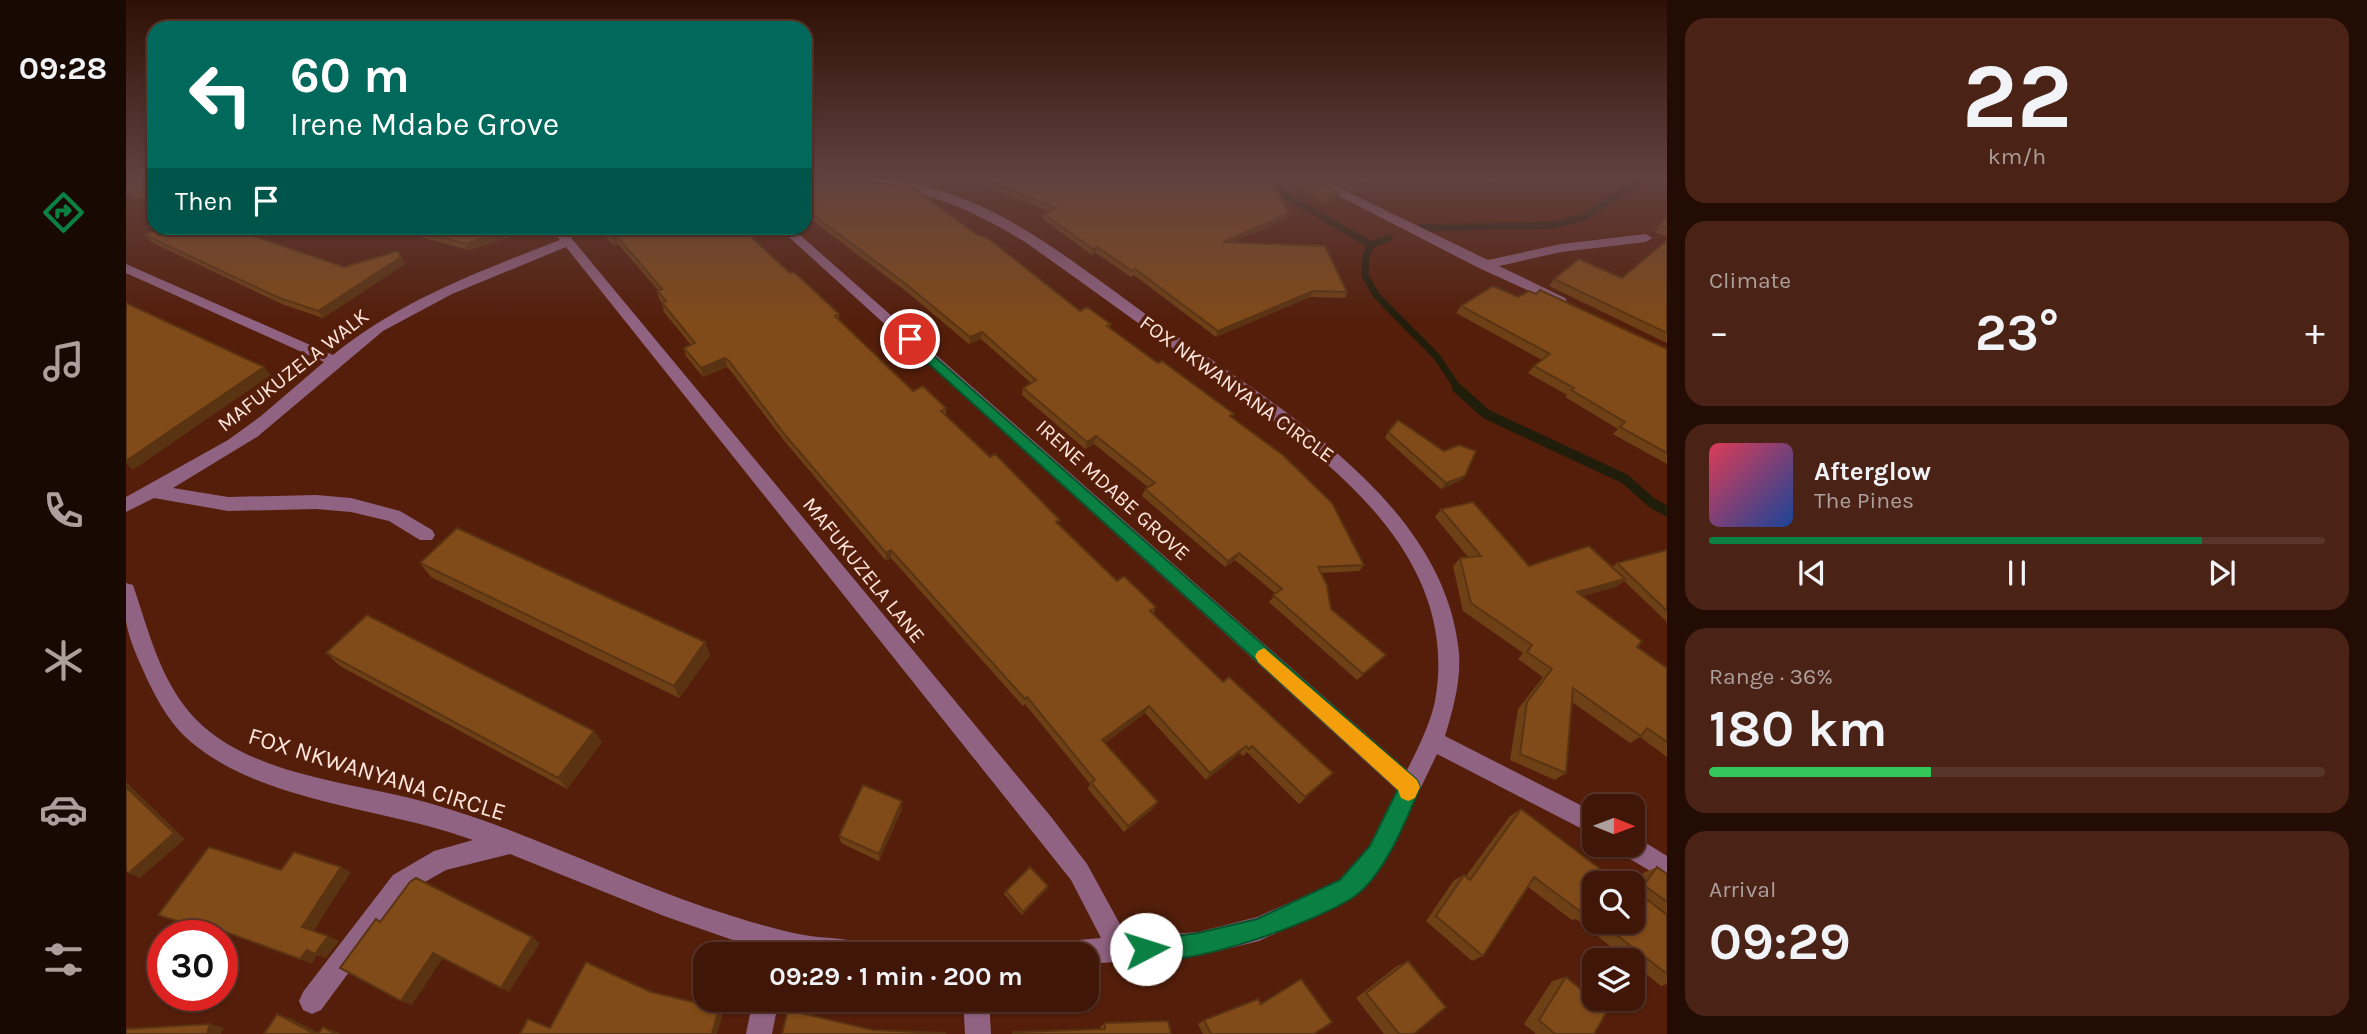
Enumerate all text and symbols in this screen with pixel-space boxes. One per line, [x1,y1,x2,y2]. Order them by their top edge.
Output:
text: 22 [1962,44,2072,150]
text: 60 m [290,47,410,104]
icon: left [175,49,266,140]
text: 09:28 [19,50,107,87]
text: Irene Mdabe Grove [290,106,559,143]
text: km/h [1988,143,2046,170]
icon: arrive [247,182,285,220]
text: Then [175,186,233,217]
icon: directions [39,188,88,237]
text: Climate [1709,267,1791,294]
text: 23° [1975,302,2059,363]
street label: MAFUKUZELA WALK [213,303,373,436]
pin [880,309,940,369]
street label: FOX NKWANYANA CIRCLE [1135,310,1339,468]
text: − [1709,310,1729,355]
text: + [2305,310,2325,355]
icon: arrive [891,320,929,358]
icon: music [39,337,88,386]
street label: IRENE MDABE GROVE [1031,415,1195,565]
text: Afterglow [1814,456,1931,487]
icon: phone [39,486,88,535]
text: The Pines [1814,487,1914,514]
street label: MAFUKUZELA LANE [798,492,930,648]
icon: previous [1793,554,1831,592]
icon: pause [1998,554,2036,592]
icon: next [2203,554,2241,592]
icon: climate [39,636,88,685]
text: Range · 36% [1709,663,1833,690]
text: 180 km [1709,698,1887,759]
street label: FOX NKWANYANA CIRCLE [245,722,509,826]
icon: car [39,785,88,834]
north arrow [1582,794,1645,858]
map controls [1582,794,1645,1011]
button: search [1582,871,1645,934]
text: Arrival [1709,876,1776,903]
text: 09:29 [1709,911,1851,972]
position arrow [1109,912,1183,986]
speed limit sign: 30 [147,920,238,1011]
icon: filters [39,935,88,984]
button: layers [1582,948,1645,1011]
text: 09:29 · 1 min · 200 m [769,961,1023,992]

